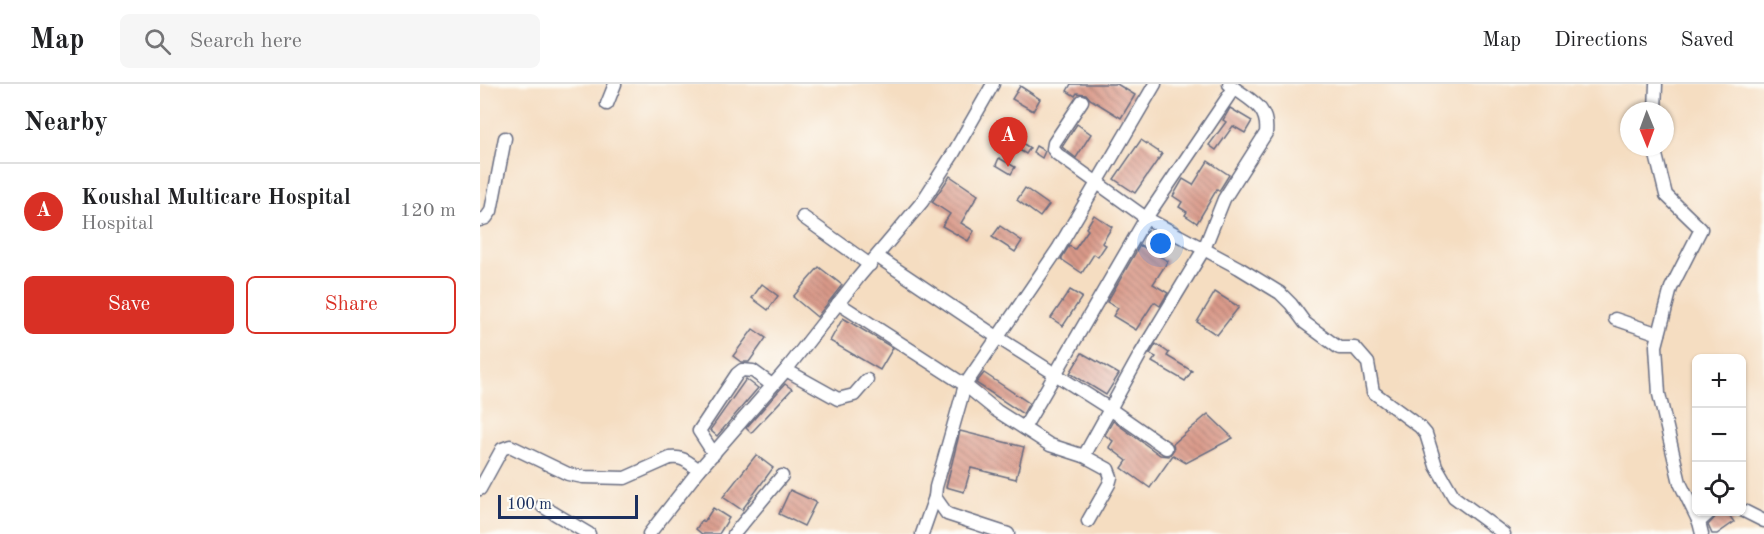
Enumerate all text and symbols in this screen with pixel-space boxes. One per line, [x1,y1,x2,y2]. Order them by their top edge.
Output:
search box [120,14,540,68]
icon: search [141,25,174,58]
text: Map [30,27,84,55]
text: Search here [189,30,302,52]
text: Map [1482,30,1521,51]
text: Directions [1554,30,1648,51]
text: Saved [1681,30,1734,51]
north arrow [1620,102,1674,156]
text: Nearby [24,110,108,136]
pin: A [988,118,1028,167]
text: Koushal Multicare Hospital [81,187,351,209]
text: A [36,201,51,221]
text: 120 m [400,201,456,221]
text: Hospital [81,214,153,234]
your location [1146,229,1175,258]
button: Save [24,276,234,334]
button: Share [246,276,456,334]
map controls [1692,354,1746,516]
button: + [1692,354,1746,408]
button: − [1692,408,1746,462]
button: locate [1692,462,1746,516]
scale bar [498,492,638,520]
text: 100 m [507,497,552,513]

